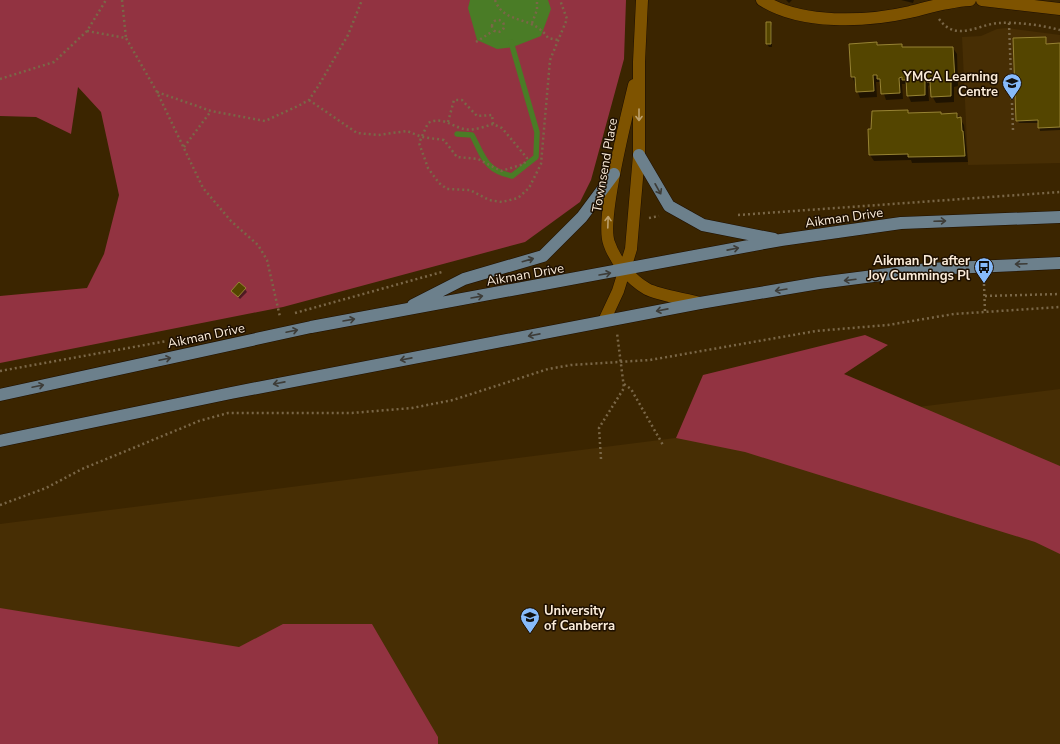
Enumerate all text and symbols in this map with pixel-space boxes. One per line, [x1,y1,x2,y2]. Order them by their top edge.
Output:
place label: YMCA Learning Centre [903,68,998,101]
school or university icon: YMCA Learning Centre [1001,72,1023,100]
one-way arrow [635,108,643,121]
street label: Townsend Place [588,116,622,214]
one-way arrow [655,183,663,195]
street label: Aikman Drive [804,204,884,232]
one-way arrow [605,216,612,229]
one-way arrow [933,218,946,225]
one-way arrow [726,245,739,253]
place label: Aikman Dr after Joy Cummings Pl [866,252,971,285]
one-way arrow [521,256,534,263]
bus stop icon: Aikman Dr after Joy Cummings Pl [973,256,995,284]
street label: Aikman Drive [485,259,566,291]
one-way arrow [1015,261,1028,268]
one-way arrow [598,270,611,278]
one-way arrow [844,276,857,283]
one-way arrow [775,286,788,294]
one-way arrow [470,293,483,301]
one-way arrow [656,306,669,314]
one-way arrow [342,316,355,324]
street label: Aikman Drive [166,319,247,353]
one-way arrow [285,326,298,334]
one-way arrow [528,331,541,339]
one-way arrow [158,354,171,362]
one-way arrow [400,355,413,363]
one-way arrow [273,380,286,388]
one-way arrow [31,382,44,390]
place label: University of Canberra [544,602,615,635]
school or university icon: University of Canberra [519,606,541,634]

